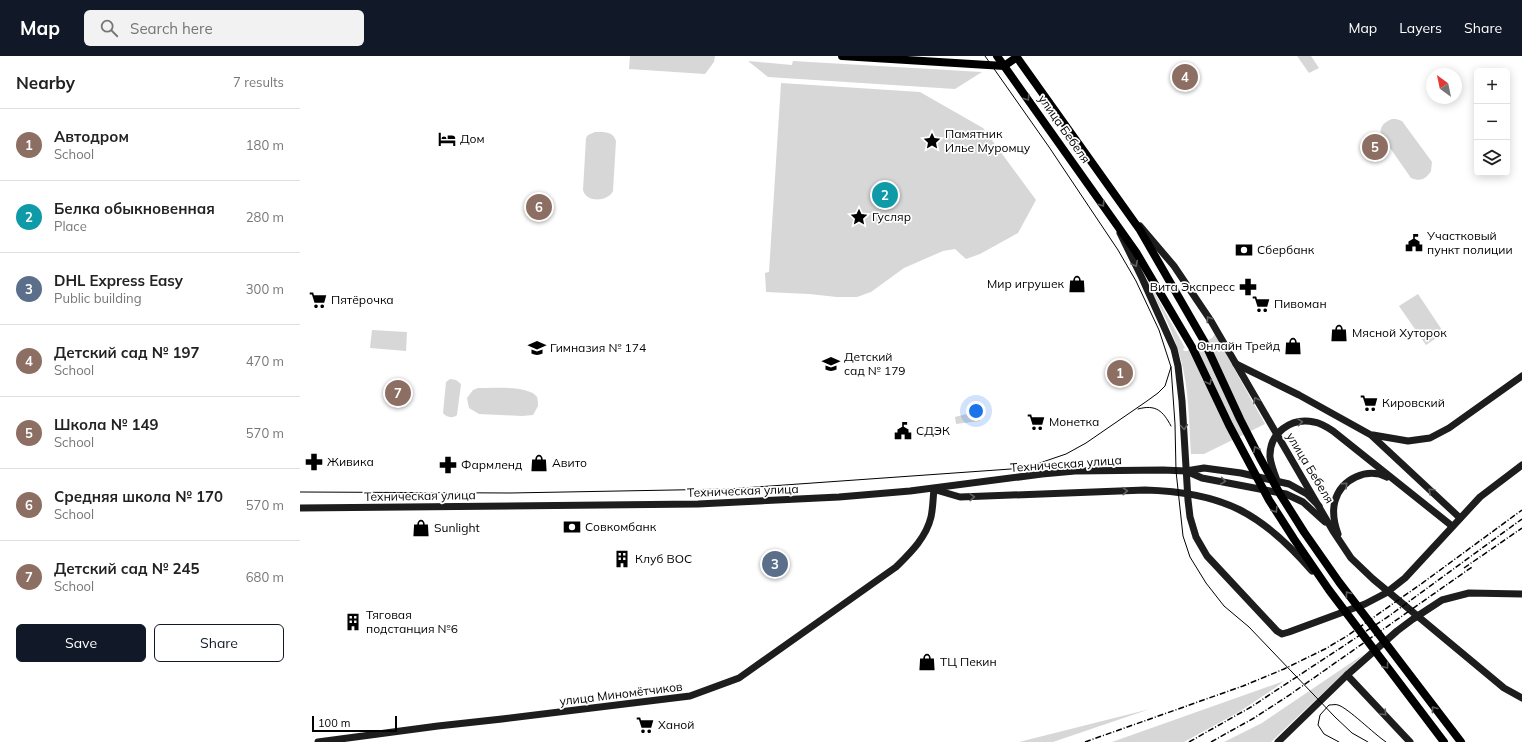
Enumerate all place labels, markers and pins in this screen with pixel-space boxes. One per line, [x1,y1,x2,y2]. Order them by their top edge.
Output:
pin: 4 [1172,62,1198,92]
place label: Памятник Илье Муромцу [945,126,1031,155]
hotel icon: Дом [437,129,457,149]
place label: Дом [460,131,485,146]
place icon: Памятник Илье Муромцу [922,131,942,151]
pin: 5 [1362,132,1388,162]
pin: 2 [872,180,898,210]
pin: 6 [526,192,552,222]
place icon: Гусляр [849,207,869,227]
place label: Гусляр [872,209,911,224]
place label: Участковый пункт полиции [1426,228,1513,257]
public building icon: Участковый пункт полиции [1404,233,1424,253]
bank icon: Сбербанк [1234,240,1254,260]
place label: Сбербанк [1257,242,1315,257]
shop icon: Мир игрушек [1067,274,1087,294]
place label: Мир игрушек [987,276,1065,291]
pharmacy icon: Вита Экспресс [1238,277,1258,297]
place label: Вита Экспресс [1150,279,1235,294]
supermarket icon: Пятёрочка [308,290,328,310]
place label: Пятёрочка [331,292,394,307]
supermarket icon: Пивоман [1251,294,1271,314]
place label: Пивоман [1274,296,1327,311]
shop icon: Мясной Хуторок [1329,323,1349,343]
place label: Мясной Хуторок [1352,325,1447,340]
shop icon: Онлайн Трейд [1283,336,1303,356]
school or university icon: Гимназия № 174 [527,338,547,358]
place label: Онлайн Трейд [1197,338,1280,353]
place label: Гимназия № 174 [550,340,646,355]
place label: Детский сад № 179 [844,349,906,378]
school or university icon: Детский сад № 179 [821,354,841,374]
pin: 1 [1107,358,1133,388]
pin: 7 [385,378,411,408]
supermarket icon: Кировский [1359,393,1379,413]
place label: Кировский [1382,395,1445,410]
supermarket icon: Монетка [1026,412,1046,432]
place label: Монетка [1049,414,1099,429]
public building icon: СДЭК [893,421,913,441]
place label: СДЭК [916,423,950,438]
pharmacy icon: Живика [304,452,324,472]
shop icon: Авито [529,453,549,473]
place label: Живика [327,454,374,469]
pharmacy icon: Фармленд [438,455,458,475]
place label: Авито [552,455,587,470]
place label: Фармленд [461,457,522,472]
bank icon: Совкомбанк [562,517,582,537]
shop icon: Sunlight [411,518,431,538]
place label: Совкомбанк [585,519,657,534]
place label: Sunlight [434,520,480,535]
building icon: Клуб ВОС [612,549,632,569]
pin: 3 [762,549,788,579]
place label: Клуб ВОС [635,551,692,566]
place label: Тяговая подстанция №6 [366,607,458,636]
building icon: Тяговая подстанция №6 [343,612,363,632]
shop icon: ТЦ Пекин [917,652,937,672]
place label: ТЦ Пекин [940,654,997,669]
supermarket icon: Ханой [635,715,655,735]
place label: Ханой [658,717,694,732]

